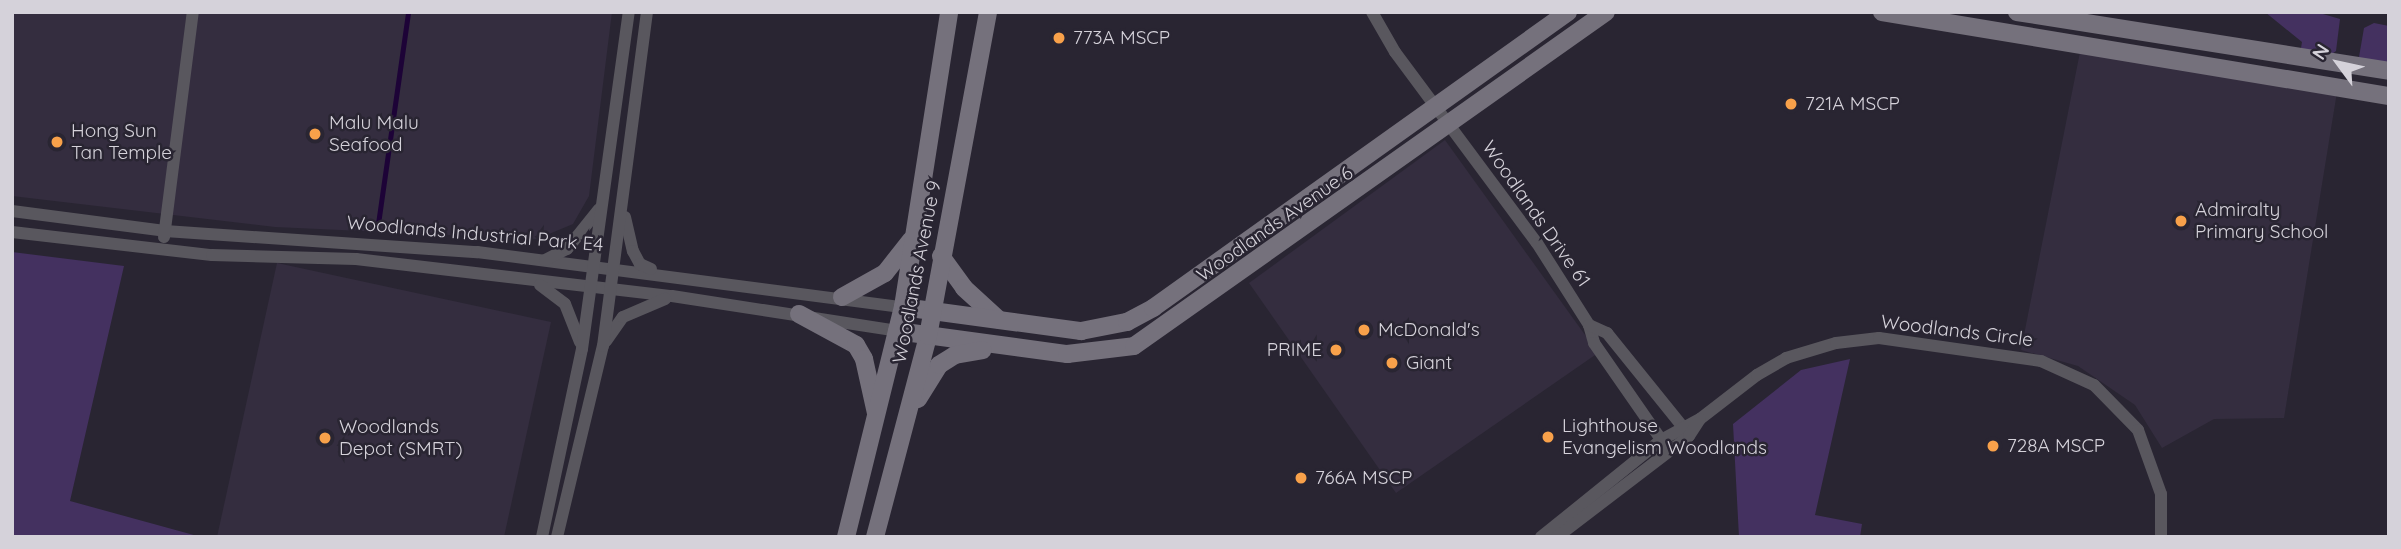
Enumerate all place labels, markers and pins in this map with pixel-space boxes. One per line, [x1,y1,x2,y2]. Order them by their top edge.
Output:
place label: 773A MSCP [1073,27,1170,49]
marker: 773A MSCP [1051,30,1067,46]
place label: 721A MSCP [1805,93,1900,115]
marker: 721A MSCP [1783,96,1799,112]
place label: Malu Malu Seafood [329,112,419,156]
place label: Hong Sun Tan Temple [71,120,172,164]
marker: Malu Malu Seafood [307,126,323,142]
marker: Hong Sun Tan Temple [49,134,65,150]
place label: Admiralty Primary School [2195,199,2328,243]
marker: Admiralty Primary School [2173,213,2189,229]
place label: McDonald's [1378,319,1480,341]
marker: McDonald's [1356,322,1372,338]
place label: PRIME [1267,339,1322,361]
marker: PRIME [1328,342,1344,358]
place label: Giant [1406,352,1452,374]
marker: Giant [1384,355,1400,371]
place label: Lighthouse Evangelism Woodlands [1562,415,1767,459]
place label: Woodlands Depot (SMRT) [339,416,463,460]
marker: Lighthouse Evangelism Woodlands [1540,429,1556,445]
marker: Woodlands Depot (SMRT) [317,430,333,446]
place label: 728A MSCP [2007,435,2105,457]
marker: 728A MSCP [1985,438,2001,454]
place label: 766A MSCP [1315,467,1412,489]
marker: 766A MSCP [1293,470,1309,486]

